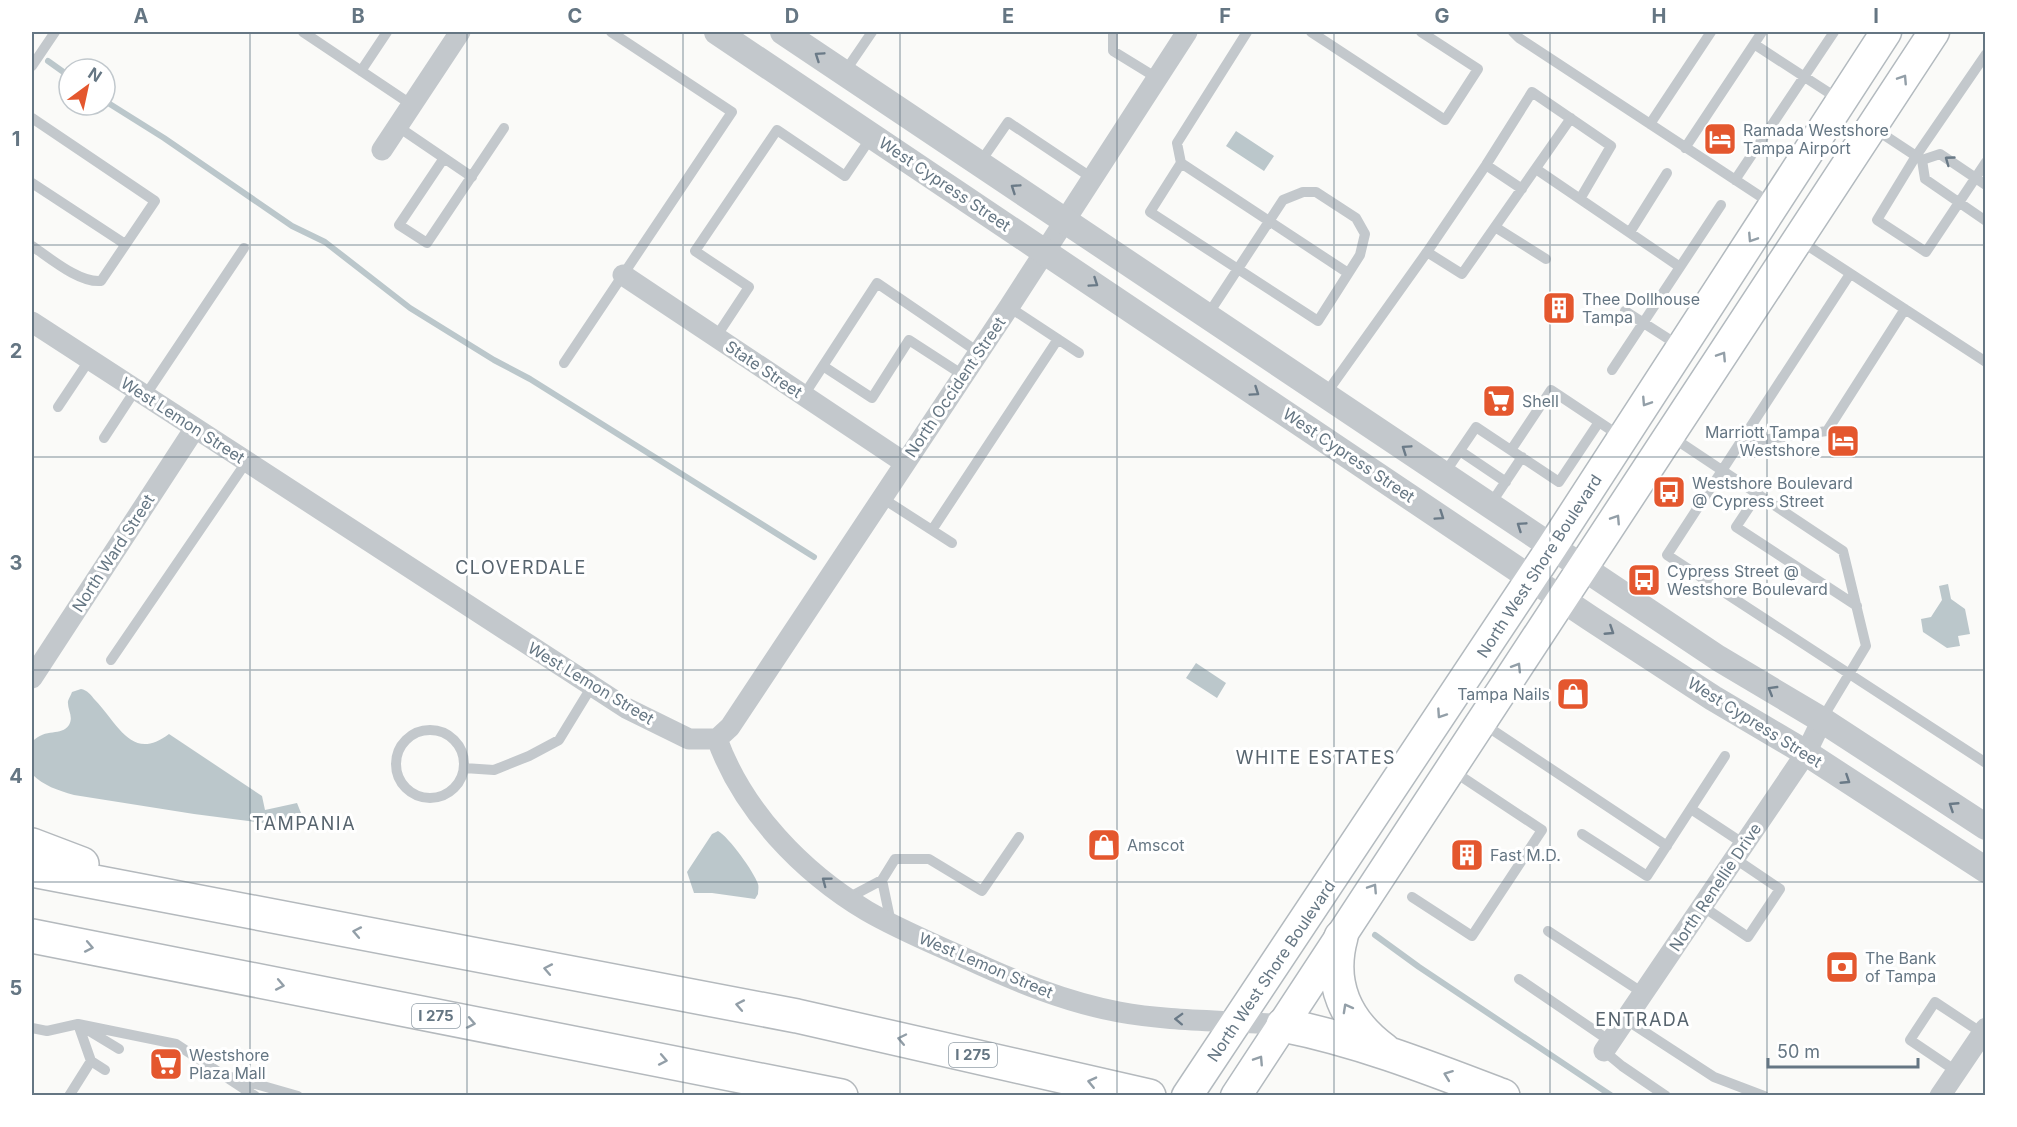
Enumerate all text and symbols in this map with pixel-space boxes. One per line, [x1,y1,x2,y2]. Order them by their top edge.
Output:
text: A [134,4,149,28]
text: B [351,4,365,28]
text: C [568,4,582,28]
text: D [785,4,799,28]
text: E [1002,4,1014,28]
text: F [1219,4,1231,28]
text: G [1434,4,1450,28]
text: H [1652,4,1666,28]
text: I [1873,4,1879,28]
one-way arrow [815,52,826,63]
north arrow [57,57,117,117]
text: N [85,63,106,86]
one-way arrow [1896,75,1908,85]
place label: Ramada Westshore Tampa Airport [1743,120,1889,158]
hotel icon: Ramada Westshore Tampa Airport [1702,121,1738,157]
text: 1 [12,127,20,151]
street label: West Cypress Street [875,132,1015,236]
one-way arrow [1945,156,1956,167]
one-way arrow [1011,185,1022,196]
one-way arrow [1748,231,1759,242]
one-way arrow [1087,276,1098,287]
place label: Thee Dollhouse Tampa [1582,289,1700,327]
building icon: Thee Dollhouse Tampa [1541,290,1577,326]
street label: North Occident Street [901,313,1009,461]
street label: State Street [722,336,806,402]
text: 2 [10,339,22,363]
one-way arrow [1715,352,1727,362]
street label: West Lemon Street [117,373,249,467]
supermarket icon: Shell [1481,383,1517,419]
one-way arrow [1249,385,1260,396]
place label: Shell [1522,391,1559,411]
one-way arrow [1642,395,1653,406]
street label: West Cypress Street [1279,403,1419,507]
place label: Marriott Tampa Westshore [1705,422,1820,460]
hotel icon: Marriott Tampa Westshore [1825,423,1861,459]
one-way arrow [1402,445,1413,456]
street label: North West Shore Boulevard [1472,471,1606,661]
place label: Westshore Boulevard @ Cypress Street [1692,473,1853,511]
bus stop icon: Westshore Boulevard @ Cypress Street [1651,474,1687,510]
street label: North Ward Street [68,490,158,616]
one-way arrow [1434,509,1445,520]
one-way arrow [1608,515,1619,526]
one-way arrow [1517,522,1528,533]
text: 3 [10,551,22,575]
district label: CLOVERDALE [455,557,587,578]
place label: Cypress Street @ Westshore Boulevard [1667,561,1828,599]
bus stop icon: Cypress Street @ Westshore Boulevard [1626,562,1662,598]
one-way arrow [1604,624,1615,635]
street label: West Lemon Street [524,637,658,729]
one-way arrow [1509,663,1520,674]
street label: West Cypress Street [1684,673,1826,771]
shop icon: Tampa Nails [1555,676,1591,712]
place label: Tampa Nails [1457,684,1550,704]
one-way arrow [1768,685,1778,697]
one-way arrow [1438,708,1449,719]
district label: WHITE ESTATES [1236,747,1396,768]
text: 4 [9,764,23,788]
one-way arrow [1840,772,1850,784]
one-way arrow [1949,803,1960,814]
district label: TAMPANIA [252,813,356,834]
street label: North Renellie Drive [1665,819,1765,955]
shop icon: Amscot [1086,827,1122,863]
place label: Amscot [1127,835,1184,855]
building icon: Fast M.D. [1449,837,1485,873]
place label: Fast M.D. [1490,845,1561,865]
one-way arrow [821,877,832,888]
street label: North West Shore Boulevard [1203,877,1339,1065]
one-way arrow [1366,884,1377,895]
one-way arrow [352,926,362,939]
street label: West Lemon Street [916,928,1056,1002]
one-way arrow [84,940,94,953]
place label: The Bank of Tampa [1865,948,1937,986]
bank icon: The Bank of Tampa [1824,949,1860,985]
one-way arrow [544,963,554,976]
text: 5 [10,976,22,1000]
one-way arrow [275,978,285,991]
one-way arrow [735,999,745,1012]
road number: I 275 [412,1004,460,1028]
one-way arrow [1343,1004,1354,1014]
district label: ENTRADA [1595,1009,1691,1030]
one-way arrow [1174,1012,1183,1025]
one-way arrow [466,1016,476,1029]
scale bar [1768,1031,1918,1069]
one-way arrow [897,1033,907,1046]
text: 50 m [1777,1041,1820,1062]
road number: I 275 [949,1043,997,1067]
place label: Westshore Plaza Mall [189,1045,269,1083]
supermarket icon: Westshore Plaza Mall [148,1046,184,1082]
one-way arrow [658,1053,668,1066]
one-way arrow [1252,1056,1263,1067]
one-way arrow [1443,1070,1454,1082]
one-way arrow [1087,1076,1097,1089]

